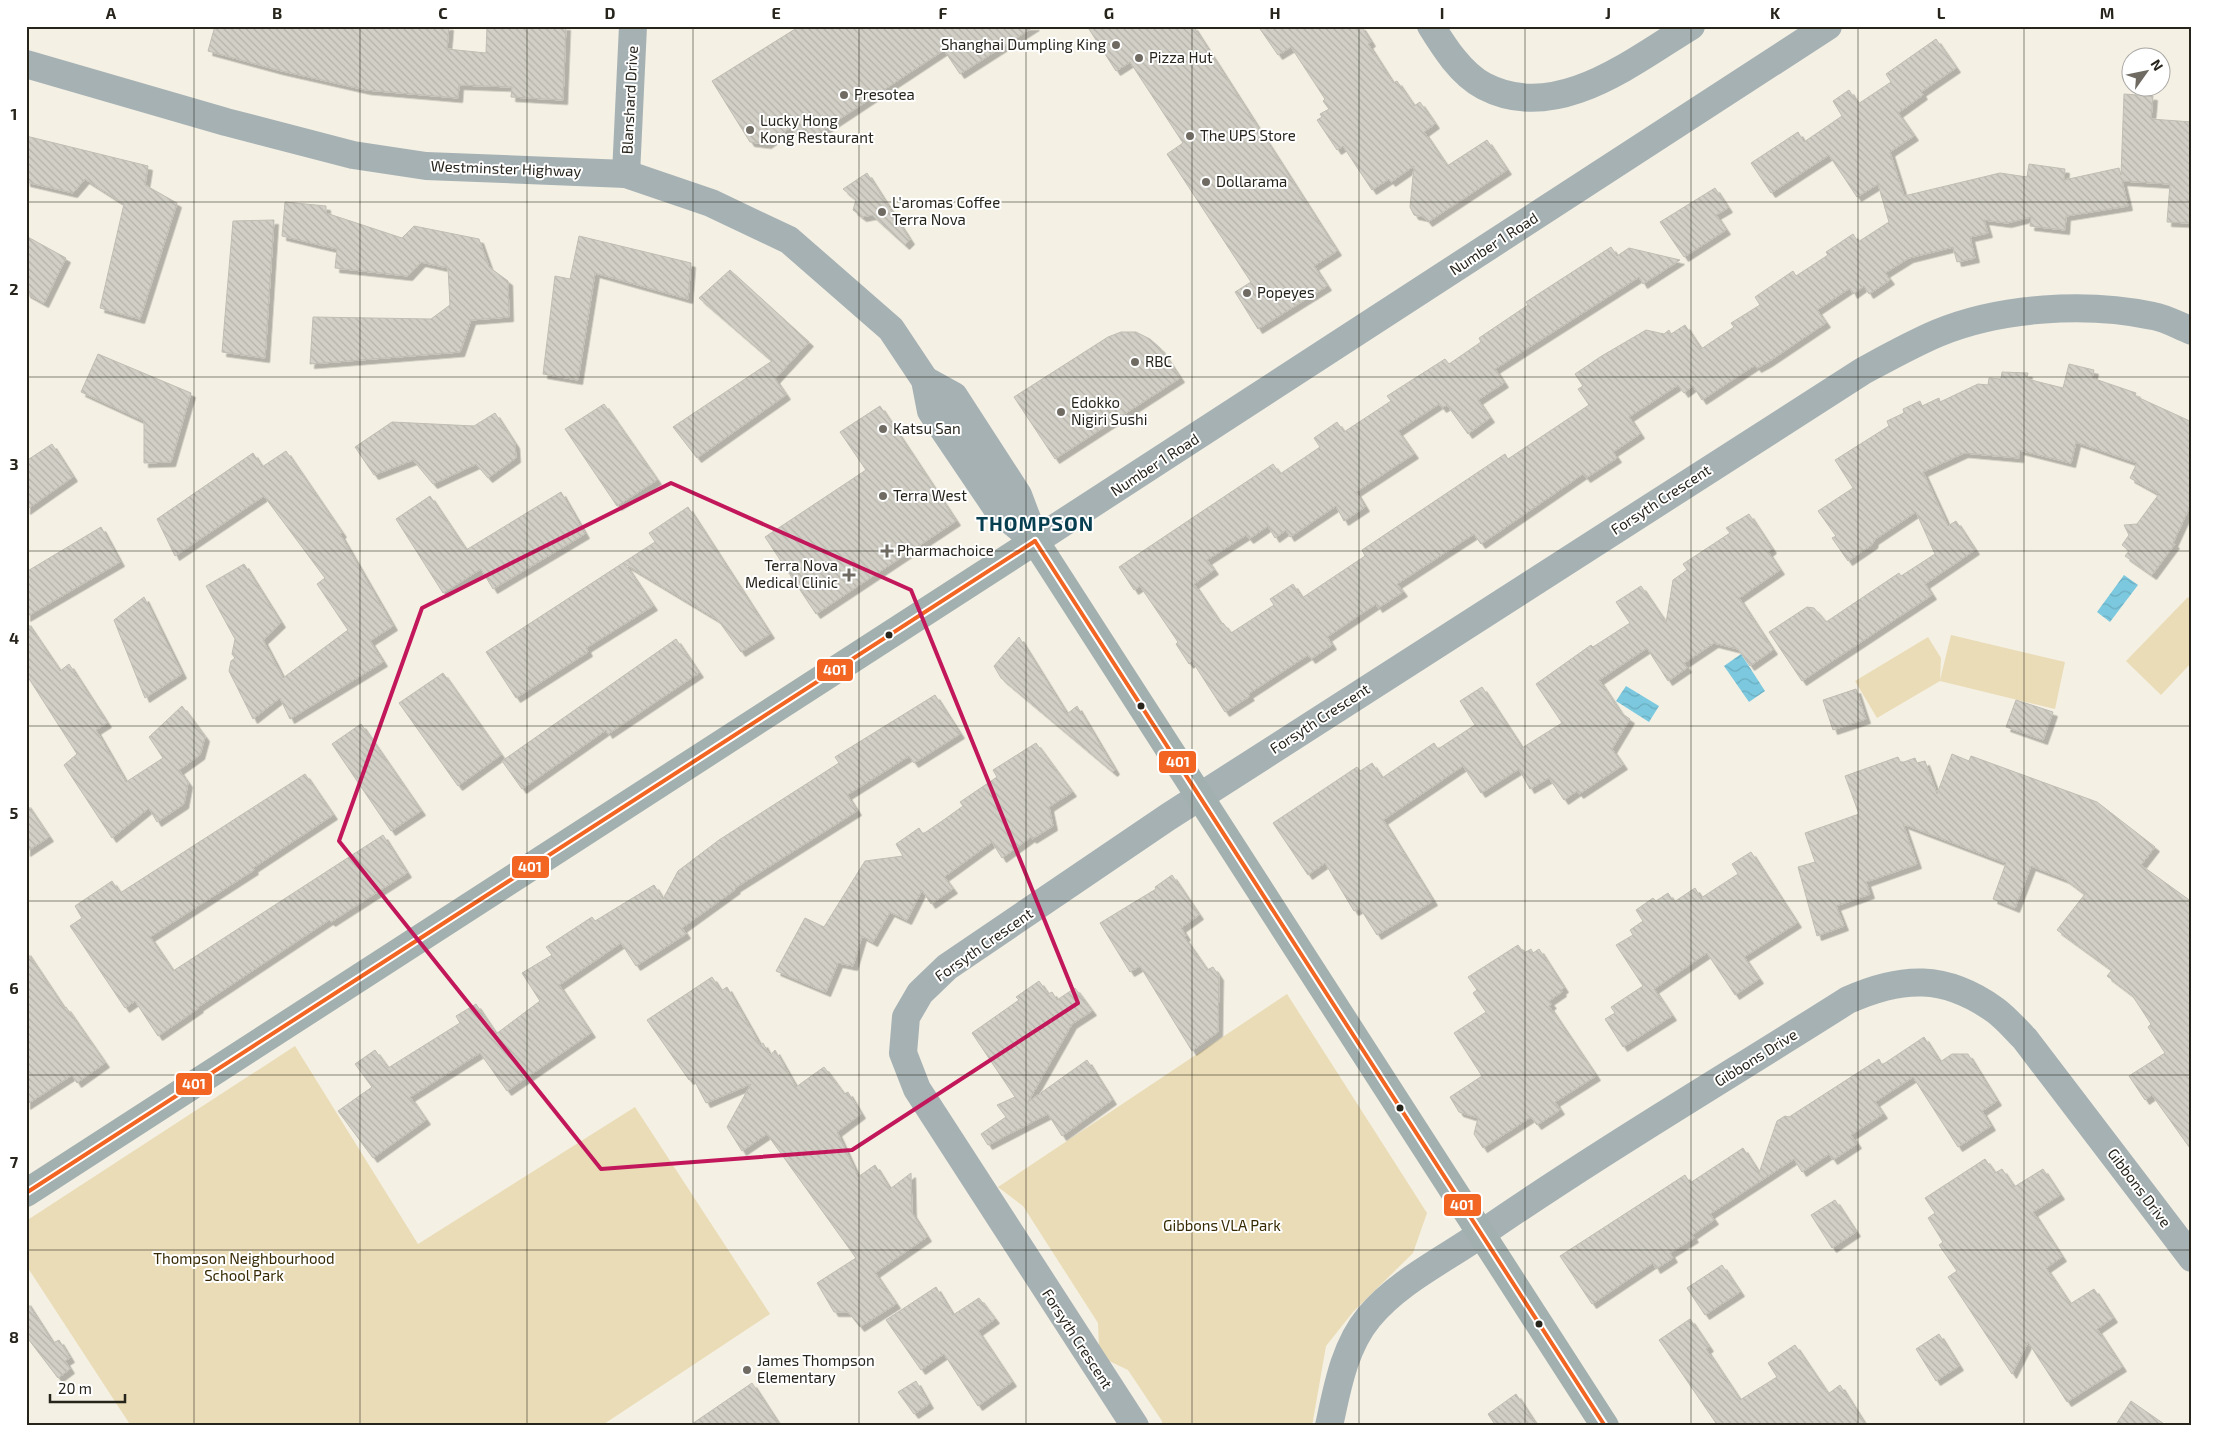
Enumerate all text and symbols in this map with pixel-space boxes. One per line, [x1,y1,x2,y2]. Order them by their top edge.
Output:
text: A [106,3,117,22]
text: B [272,3,282,22]
text: C [438,3,448,22]
text: D [605,3,616,22]
text: E [771,3,781,22]
text: F [939,3,948,22]
text: G [1104,3,1114,22]
text: H [1269,3,1281,22]
text: I [1440,3,1444,22]
text: J [1605,3,1611,22]
text: K [1770,3,1781,22]
text: L [1937,3,1946,22]
text: M [2100,3,2114,22]
place label: Shanghai Dumpling King [941,35,1107,53]
marker: Shanghai Dumpling King [1110,39,1122,51]
street label: Blanshard Drive [617,45,641,155]
place label: Pizza Hut [1149,48,1213,66]
north arrow [2120,48,2170,98]
marker: Pizza Hut [1133,52,1145,64]
text: N [2147,56,2167,74]
place label: Presotea [854,85,915,103]
marker: Presotea [838,89,850,101]
text: 1 [11,104,17,123]
place label: Lucky Hong Kong Restaurant [760,111,874,146]
marker: Lucky Hong Kong Restaurant [744,124,756,136]
place label: The UPS Store [1200,126,1296,144]
marker: The UPS Store [1184,130,1196,142]
street label: Westminster Highway [430,156,582,180]
place label: Dollarama [1216,172,1287,190]
marker: Dollarama [1200,176,1212,188]
place label: L'aromas Coffee Terra Nova [892,193,1000,228]
marker: L'aromas Coffee Terra Nova [876,206,888,218]
street label: Number 1 Road [1446,208,1541,278]
text: 2 [9,279,19,298]
place label: Popeyes [1257,283,1315,301]
marker: Popeyes [1241,287,1253,299]
place label: RBC [1145,352,1173,370]
marker: RBC [1129,356,1141,368]
place label: Edokko Nigiri Sushi [1071,393,1148,428]
marker: Edokko Nigiri Sushi [1055,406,1067,418]
place label: Katsu San [893,419,961,437]
marker: Katsu San [877,423,889,435]
street label: Number 1 Road [1107,429,1202,499]
text: 3 [9,454,19,473]
street label: Forsyth Crescent [1607,460,1714,538]
place label: Terra West [893,486,967,504]
marker: Terra West [877,490,889,502]
district label: THOMPSON [976,511,1094,535]
place label: Pharmachoice [897,541,994,559]
marker: Pharmachoice [881,545,893,557]
place label: Terra Nova Medical Clinic [745,556,838,591]
marker: Terra Nova Medical Clinic [842,568,856,582]
text: 4 [9,628,19,647]
unlabelled marker [884,630,894,640]
line badge: 401 [816,658,854,682]
text: 401 [823,661,847,678]
street label: Forsyth Crescent [1266,679,1373,757]
unlabelled marker [1136,701,1146,711]
line badge: 401 [1158,750,1197,774]
text: 401 [1166,753,1190,770]
text: 5 [10,803,19,822]
line badge: 401 [511,855,550,879]
text: 401 [518,858,542,875]
street label: Forsyth Crescent [931,904,1036,985]
text: 6 [9,978,19,997]
street label: Gibbons Drive [1711,1025,1800,1090]
line badge: 401 [175,1072,213,1096]
text: 401 [182,1075,206,1092]
unlabelled marker [1395,1103,1405,1113]
street label: Gibbons Drive [2104,1144,2175,1230]
text: 7 [10,1152,19,1171]
line badge: 401 [1443,1193,1482,1217]
text: 401 [1450,1196,1474,1213]
park label: Gibbons VLA Park [1163,1216,1281,1234]
park label: Thompson Neighbourhood School Park [153,1249,335,1284]
street label: Forsyth Crescent [1039,1285,1117,1392]
unlabelled marker [1534,1319,1544,1329]
text: 8 [9,1327,19,1346]
place label: James Thompson Elementary [757,1351,875,1386]
marker: James Thompson Elementary [741,1364,753,1376]
scale bar [50,1372,125,1404]
text: 20 m [58,1379,92,1397]

